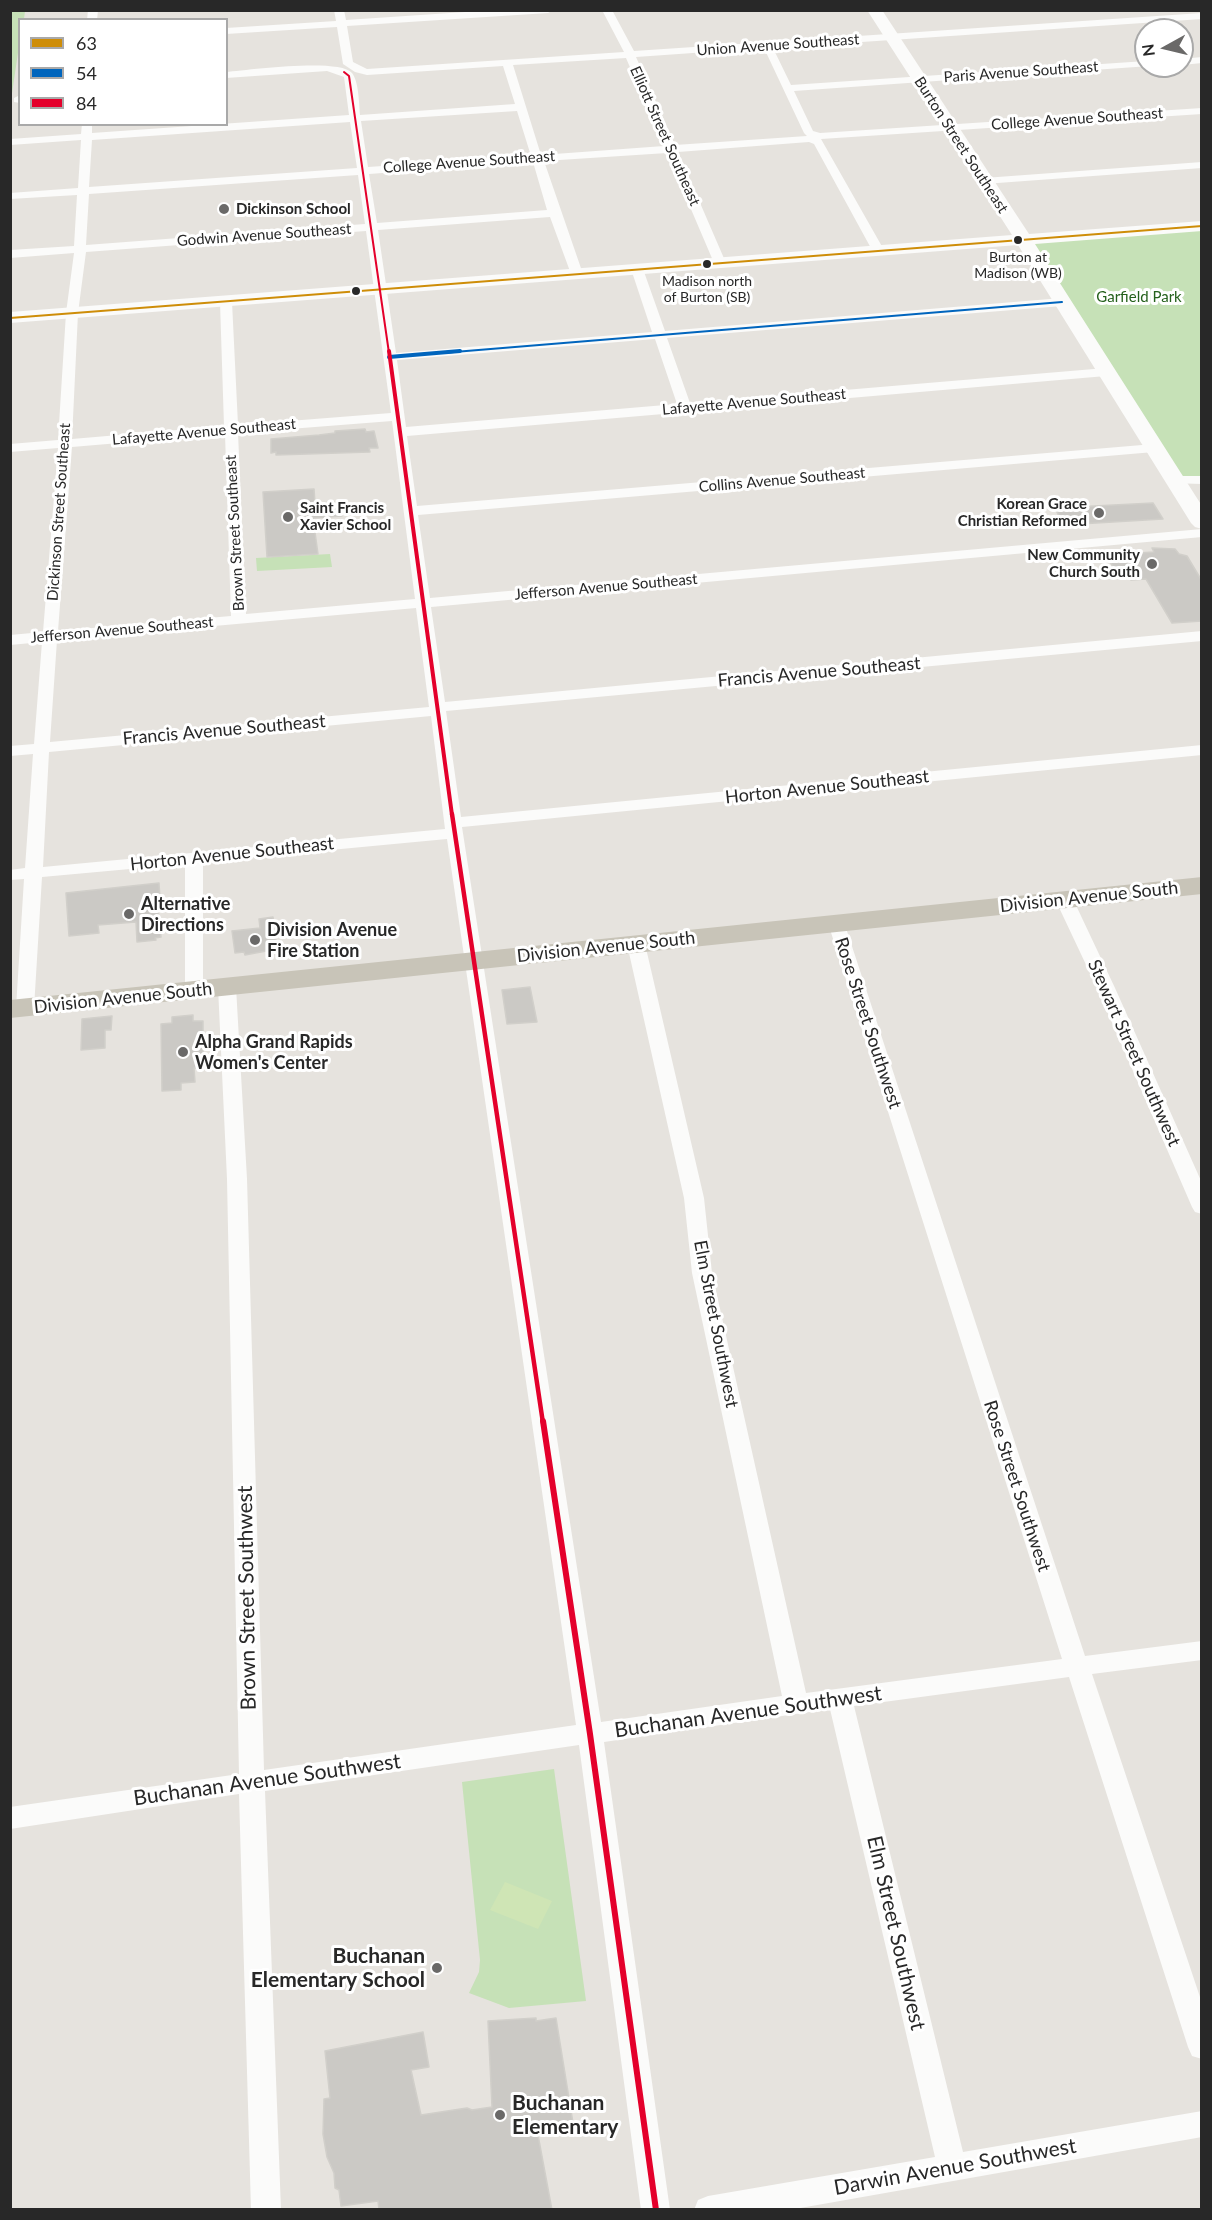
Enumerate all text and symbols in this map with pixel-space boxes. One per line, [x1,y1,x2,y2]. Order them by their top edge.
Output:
legend [18,18,228,126]
north arrow [1134,18,1194,78]
street label: Union Avenue Southeast [696,30,860,60]
text: 63 [76,32,97,54]
text: N [1137,43,1158,58]
street label: Paris Avenue Southeast [943,58,1099,86]
text: 54 [76,62,97,84]
street label: Elliott Street Southeast [626,63,704,209]
street label: Burton Street Southeast [910,74,1012,216]
text: 84 [76,92,97,114]
street label: College Avenue Southeast [990,104,1164,134]
street label: College Avenue Southeast [382,147,556,177]
place label: Dickinson School [236,200,351,218]
marker: Dickinson School [217,202,231,216]
street label: Godwin Avenue Southeast [176,220,352,250]
marker: Burton at Madison (WB) [1012,234,1024,246]
place label: Burton at Madison (WB) [974,249,1062,282]
marker: Madison north of Burton (SB) [701,258,713,270]
place label: Madison north of Burton (SB) [662,273,752,306]
unlabelled marker [350,285,362,297]
park label: Garfield Park [1096,288,1182,306]
street label: Lafayette Avenue Southeast [661,385,847,419]
street label: Lafayette Avenue Southeast [111,415,297,449]
street label: Dickinson Street Southeast [44,423,74,601]
street label: Brown Street Southeast [222,454,248,612]
street label: Collins Avenue Southeast [698,464,866,496]
place label: Korean Grace Christian Reformed [958,495,1087,530]
place label: Saint Francis Xavier School [300,499,391,534]
marker: Korean Grace Christian Reformed [1092,506,1106,520]
marker: Saint Francis Xavier School [281,510,295,524]
place label: New Community Church South [1027,546,1140,581]
marker: New Community Church South [1145,557,1159,571]
street label: Jefferson Avenue Southeast [514,570,698,604]
street label: Jefferson Avenue Southeast [30,613,214,647]
street label: Francis Avenue Southeast [717,652,921,692]
street label: Francis Avenue Southeast [122,710,326,750]
street label: Horton Avenue Southeast [724,766,930,808]
street label: Horton Avenue Southeast [129,833,335,875]
street label: Division Avenue South [999,877,1179,917]
place label: Alternative Directions [141,893,230,936]
marker: Alternative Directions [122,907,136,921]
place label: Division Avenue Fire Station [267,919,397,962]
street label: Division Avenue South [516,927,696,967]
marker: Division Avenue Fire Station [248,933,262,947]
street label: Rose Street Southwest [830,935,906,1111]
street label: Stewart Street Southwest [1083,956,1185,1150]
street label: Division Avenue South [33,978,213,1018]
place label: Alpha Grand Rapids Women's Center [195,1031,353,1074]
marker: Alpha Grand Rapids Women's Center [176,1045,190,1059]
street label: Elm Street Southwest [689,1238,743,1410]
street label: Rose Street Southwest [979,1398,1055,1574]
street label: Brown Street Southwest [232,1485,262,1711]
street label: Buchanan Avenue Southwest [613,1681,883,1743]
street label: Buchanan Avenue Southwest [132,1749,402,1811]
street label: Elm Street Southwest [861,1833,931,2033]
place label: Buchanan Elementary School [251,1943,425,1993]
marker: Buchanan Elementary School [430,1961,444,1975]
place label: Buchanan Elementary [512,2090,618,2140]
marker: Buchanan Elementary [493,2108,507,2122]
street label: Darwin Avenue Southwest [832,2133,1078,2201]

